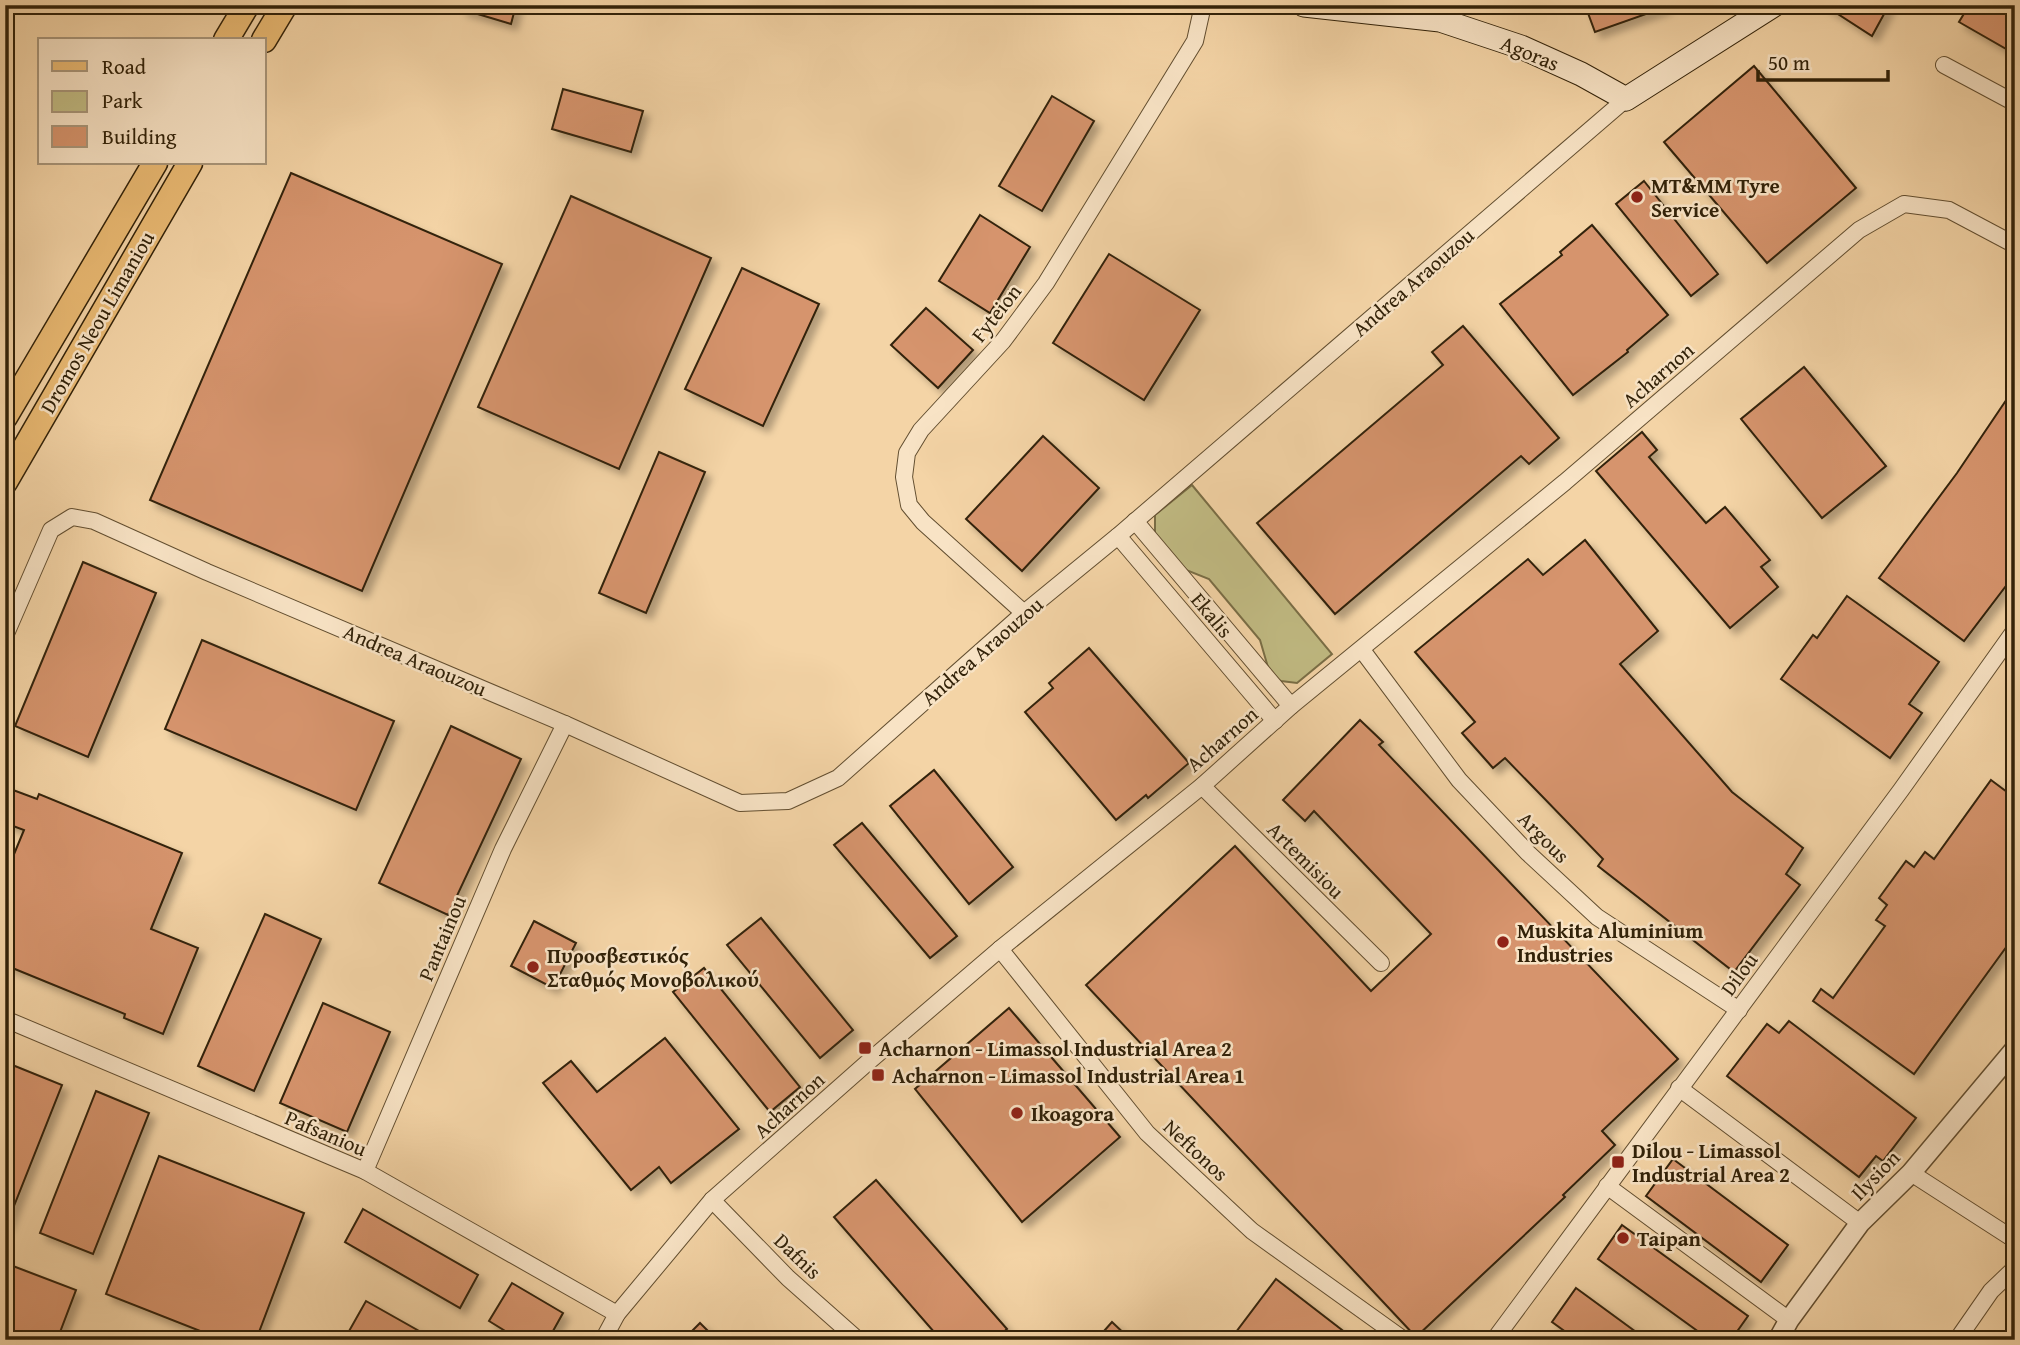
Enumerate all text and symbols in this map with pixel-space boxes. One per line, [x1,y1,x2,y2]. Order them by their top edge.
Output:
street label: Agoras [1496,27,1564,79]
legend [38,38,266,164]
scale bar [1758,38,1887,82]
text: 50 m [1768,47,1810,78]
text: Road [102,51,147,82]
text: Park [102,85,143,116]
text: Building [102,121,177,152]
place label: MT&MM Tyre Service [1651,170,1780,225]
marker: MT&MM Tyre Service [1629,189,1645,205]
street label: Andrea Araouzou [1345,220,1481,344]
street label: Dromos Neou Limaniou [32,225,162,419]
street label: Fyteion [963,277,1029,349]
street label: Acharnon [1615,335,1701,415]
street label: Ekalis [1184,585,1240,645]
street label: Andrea Araouzou [914,589,1050,713]
street label: Andrea Araouzou [339,616,492,704]
street label: Acharnon [1179,699,1265,779]
street label: Argous [1511,804,1577,870]
street label: Artemisiou [1260,814,1352,906]
street label: Pantainou [410,890,474,986]
place label: Muskita Aluminium Industries [1517,915,1703,970]
marker: Muskita Aluminium Industries [1495,934,1511,950]
place label: Πυροσβεστικός Σταθμός Μονοβολικού [547,940,759,995]
street label: Dilou [1713,946,1766,1002]
marker: Πυροσβεστικός Σταθμός Μονοβολικού [525,959,541,975]
place label: Acharnon - Limassol Industrial Area 2 [879,1033,1232,1064]
marker: Acharnon - Limassol Industrial Area 2 [857,1040,873,1056]
place label: Acharnon - Limassol Industrial Area 1 [892,1060,1245,1091]
street label: Acharnon [747,1064,832,1145]
marker: Acharnon - Limassol Industrial Area 1 [870,1067,886,1083]
place label: Ikoagora [1031,1098,1114,1129]
street label: Pafsaniou [280,1102,372,1164]
marker: Ikoagora [1009,1105,1025,1121]
street label: Neftonos [1156,1112,1236,1188]
place label: Dilou - Limassol Industrial Area 2 [1632,1135,1790,1190]
street label: Ilysion [1843,1143,1907,1207]
marker: Dilou - Limassol Industrial Area 2 [1610,1154,1626,1170]
place label: Taipan [1637,1223,1702,1254]
street label: Dafnis [767,1226,829,1286]
marker: Taipan [1615,1230,1631,1246]

